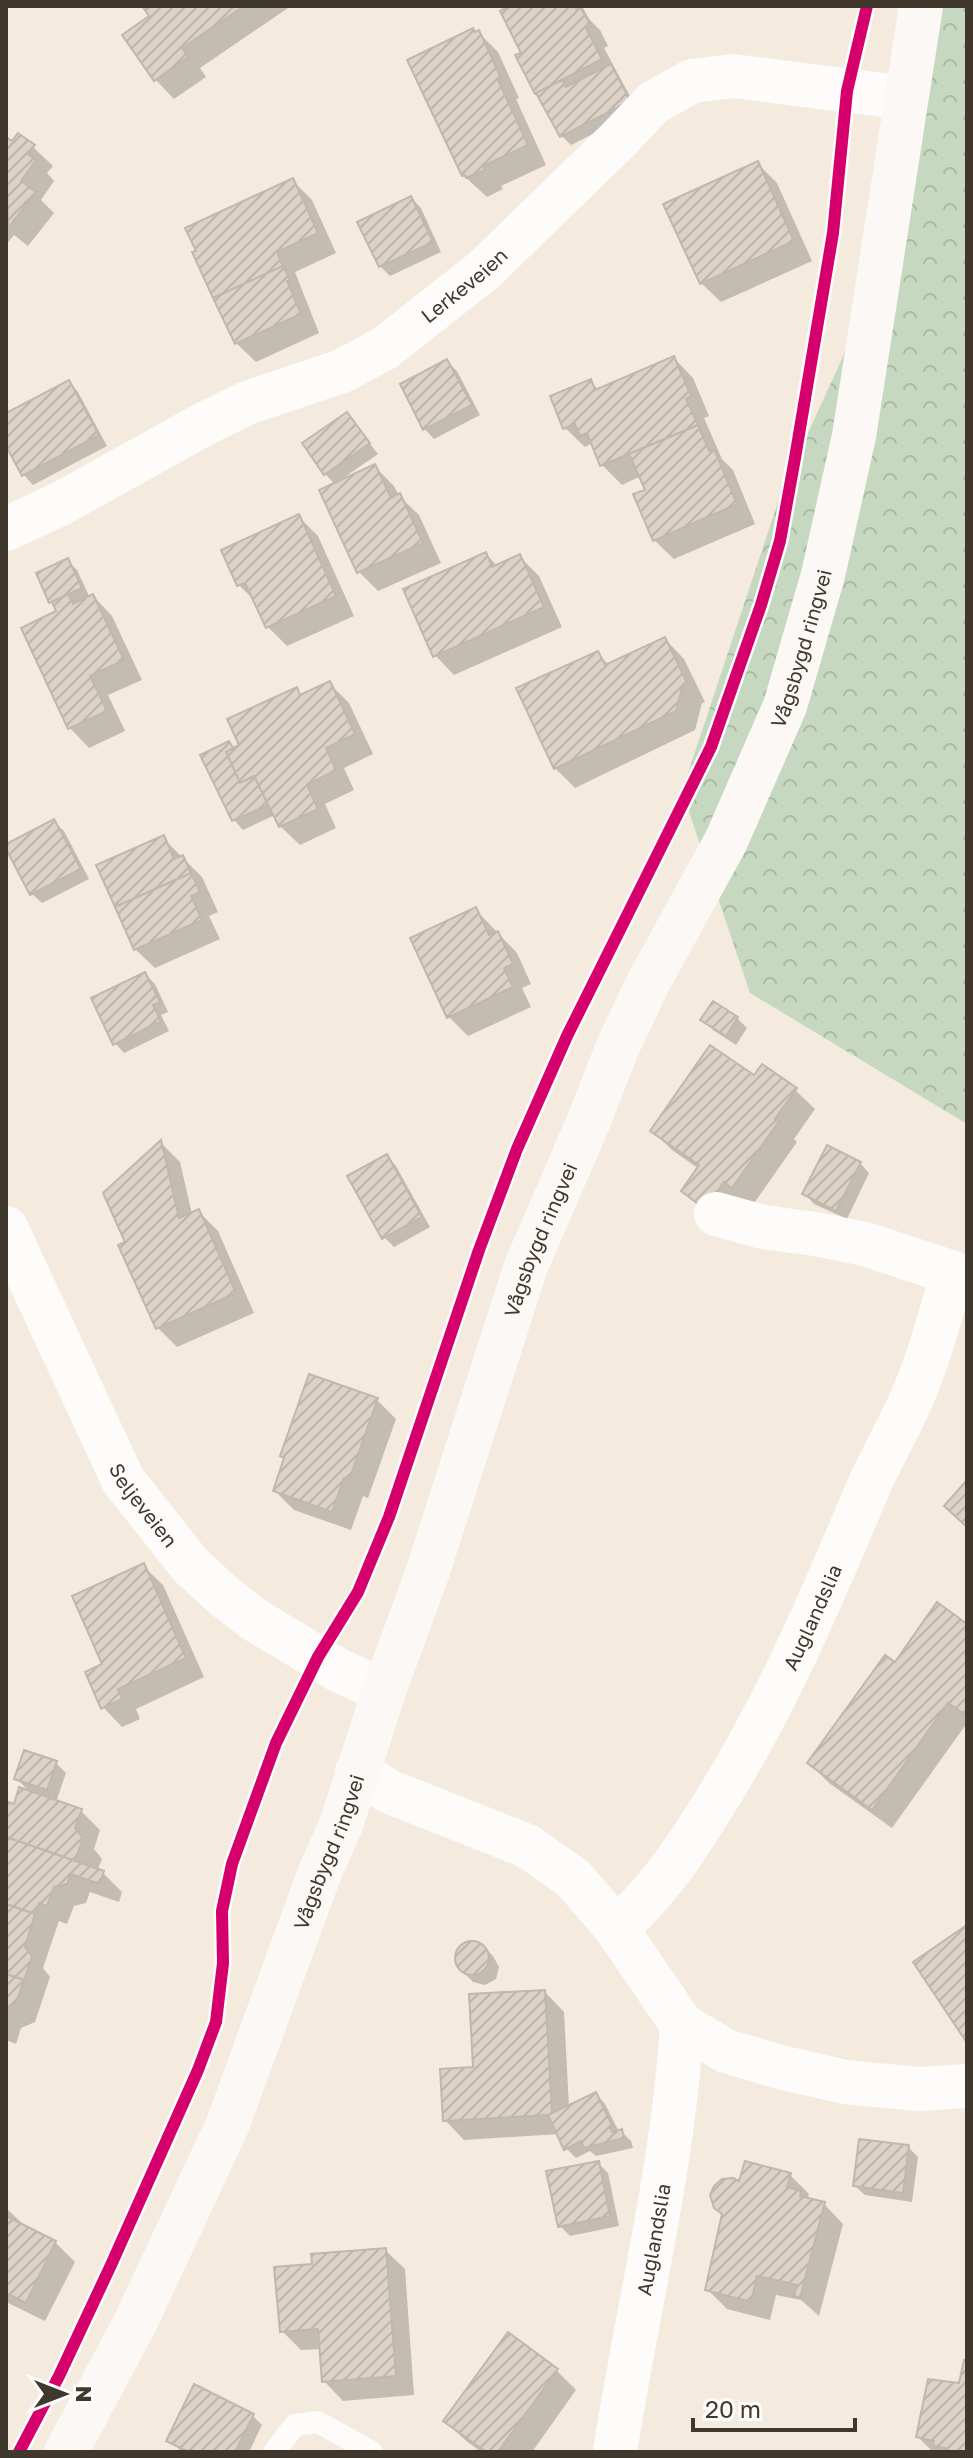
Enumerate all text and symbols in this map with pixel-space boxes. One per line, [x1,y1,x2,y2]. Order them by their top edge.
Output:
street label: Lerkeveien [416,243,512,327]
street label: Vågsbygd ringvei [765,567,836,731]
street label: Vågsbygd ringvei [498,1159,581,1320]
street label: Seljeveien [105,1459,183,1552]
street label: Auglandslia [777,1560,846,1674]
street label: Vågsbygd ringvei [288,1771,369,1933]
street label: Auglandslia [631,2182,675,2297]
north arrow [24,2354,104,2434]
scale bar [693,2382,855,2432]
text: N [71,2386,98,2402]
text: 20 m [705,2394,761,2423]

